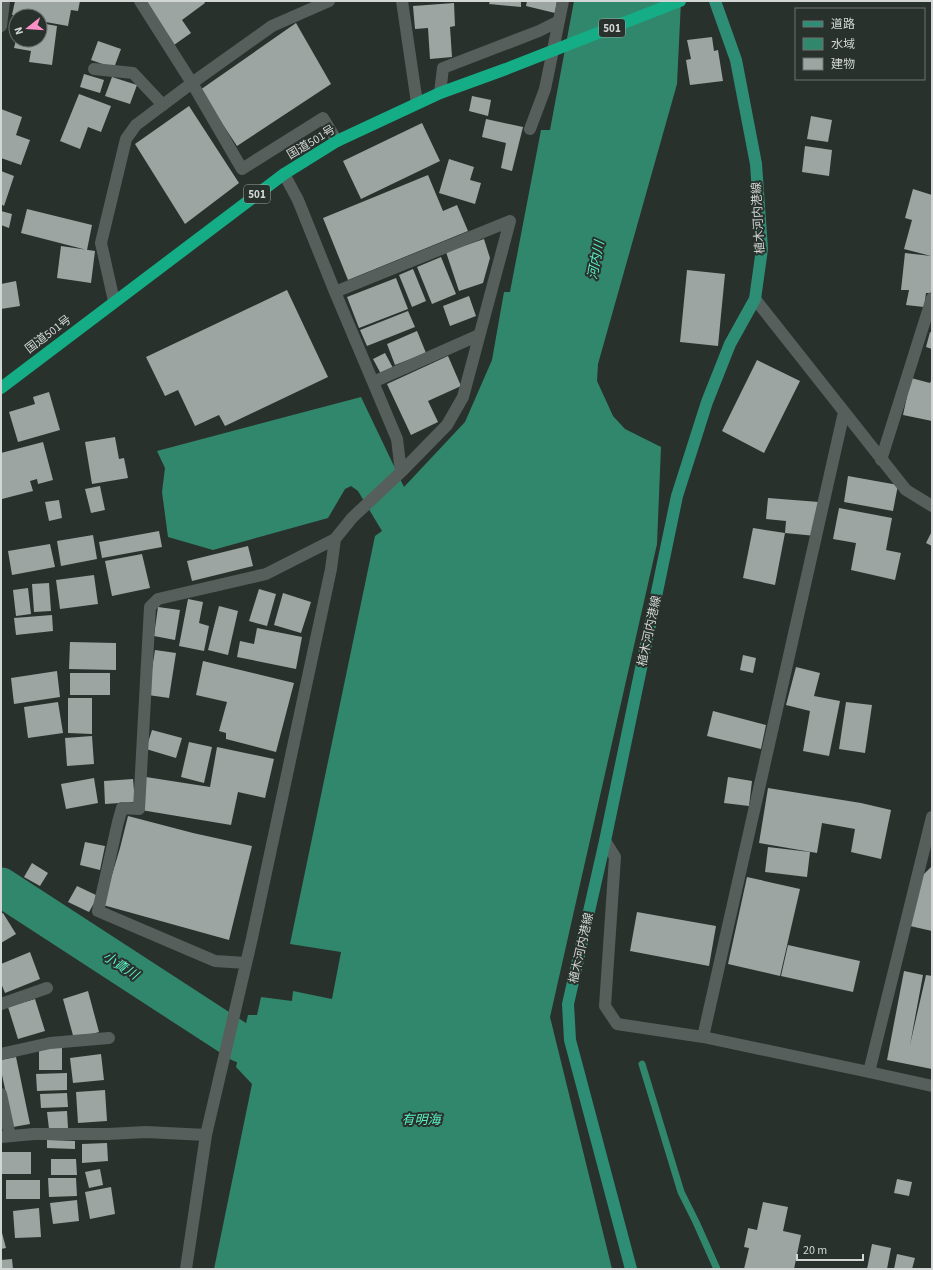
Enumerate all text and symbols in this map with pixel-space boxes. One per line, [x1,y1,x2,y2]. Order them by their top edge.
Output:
north arrow [8,8,48,48]
legend [795,8,925,80]
text: 道路 [831,16,855,33]
road number: 501 [599,19,625,37]
text: N [11,25,27,36]
text: 水域 [831,36,855,53]
text: 建物 [831,56,855,73]
street label: 国道501号 [284,121,339,164]
street label: 植木河内港線 [748,182,769,254]
road number: 501 [244,185,270,203]
water label: 河内川 [583,237,609,281]
street label: 国道501号 [22,311,75,357]
street label: 植木河内港線 [634,594,665,668]
street label: 植木河内港線 [565,911,598,985]
water label: 小責川 [99,948,143,985]
water label: 有明海 [401,1111,442,1129]
scale bar [797,1236,863,1262]
text: 20 m [803,1242,827,1259]

